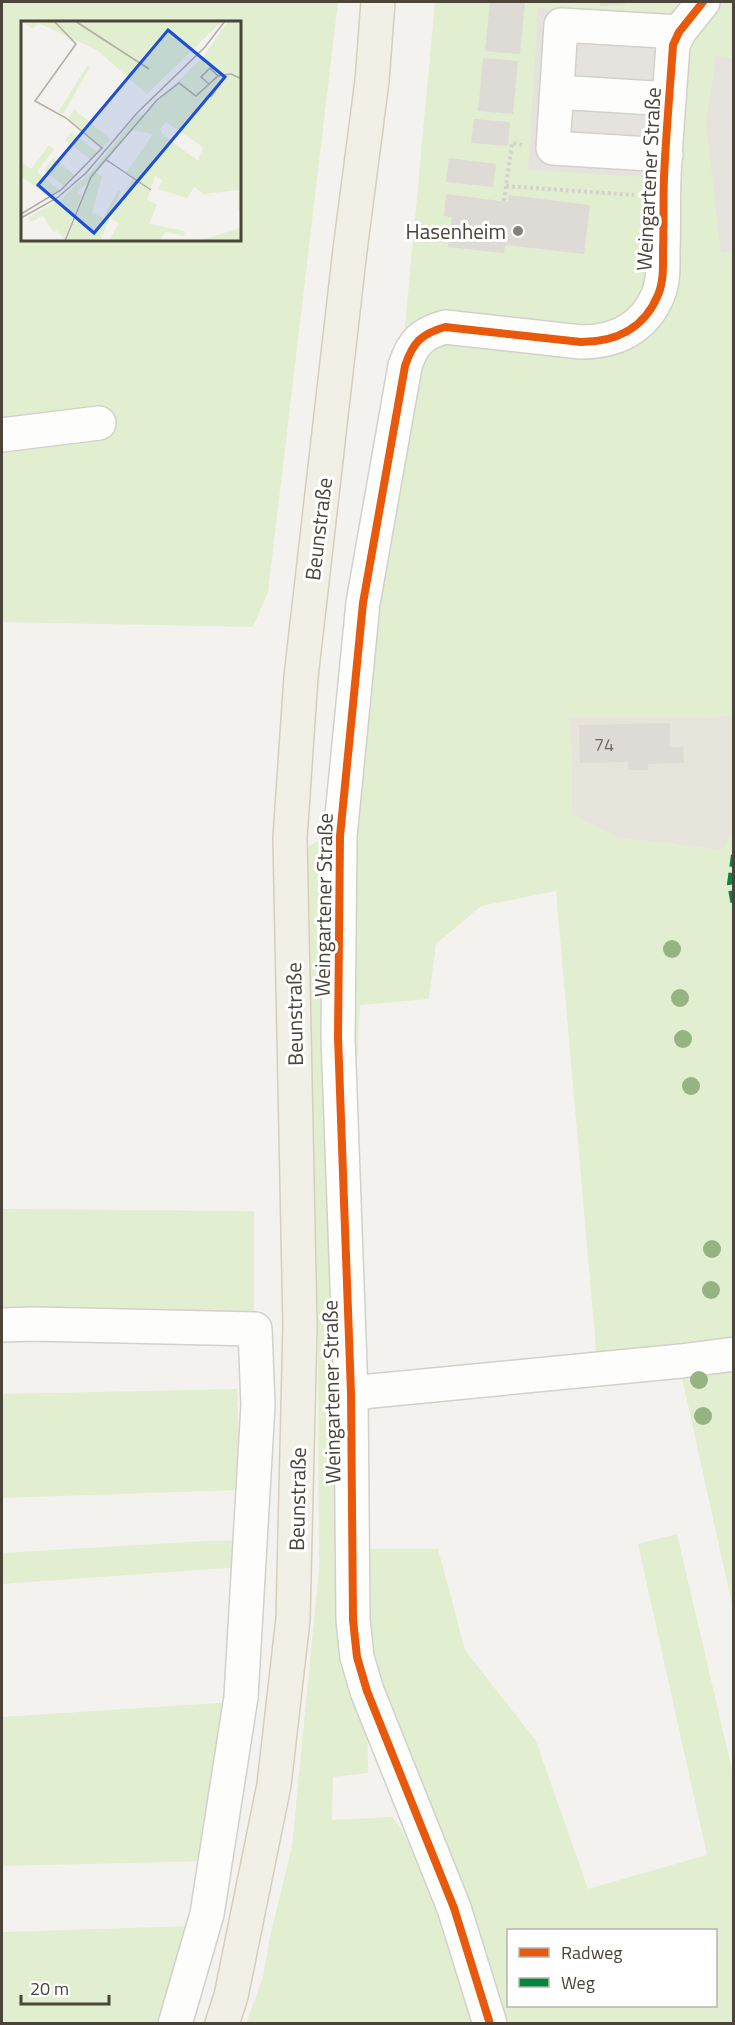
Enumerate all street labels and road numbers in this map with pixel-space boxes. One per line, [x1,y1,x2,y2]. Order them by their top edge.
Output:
street label: Weingartener Straße [627,86,669,272]
street label: Beunstraße [296,476,340,582]
street label: Weingartener Straße [305,813,341,997]
street label: Beunstraße [277,962,311,1066]
street label: Weingartener Straße [313,1300,349,1484]
street label: Beunstraße [280,1447,314,1551]

